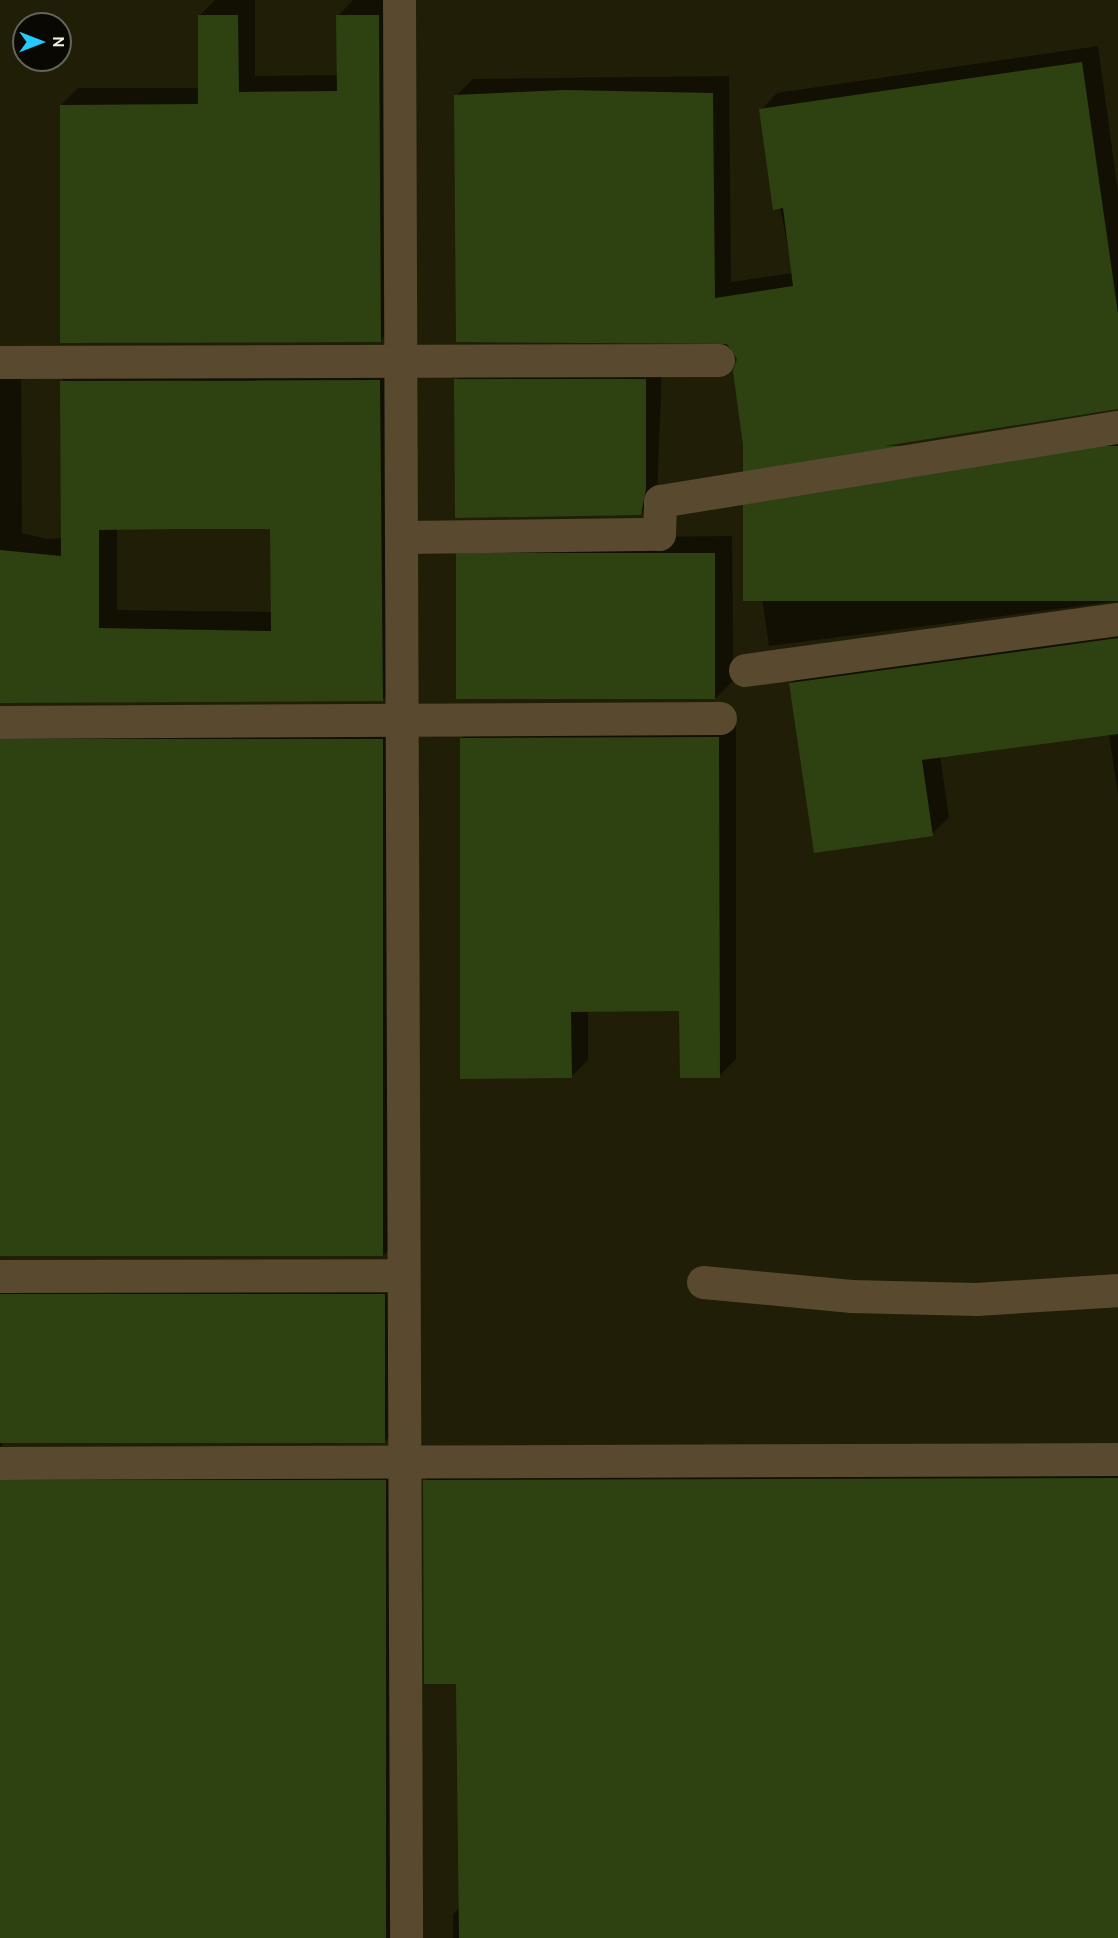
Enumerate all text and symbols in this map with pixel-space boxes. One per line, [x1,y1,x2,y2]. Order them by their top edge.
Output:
north arrow [12,12,72,72]
text: N [49,36,68,48]

